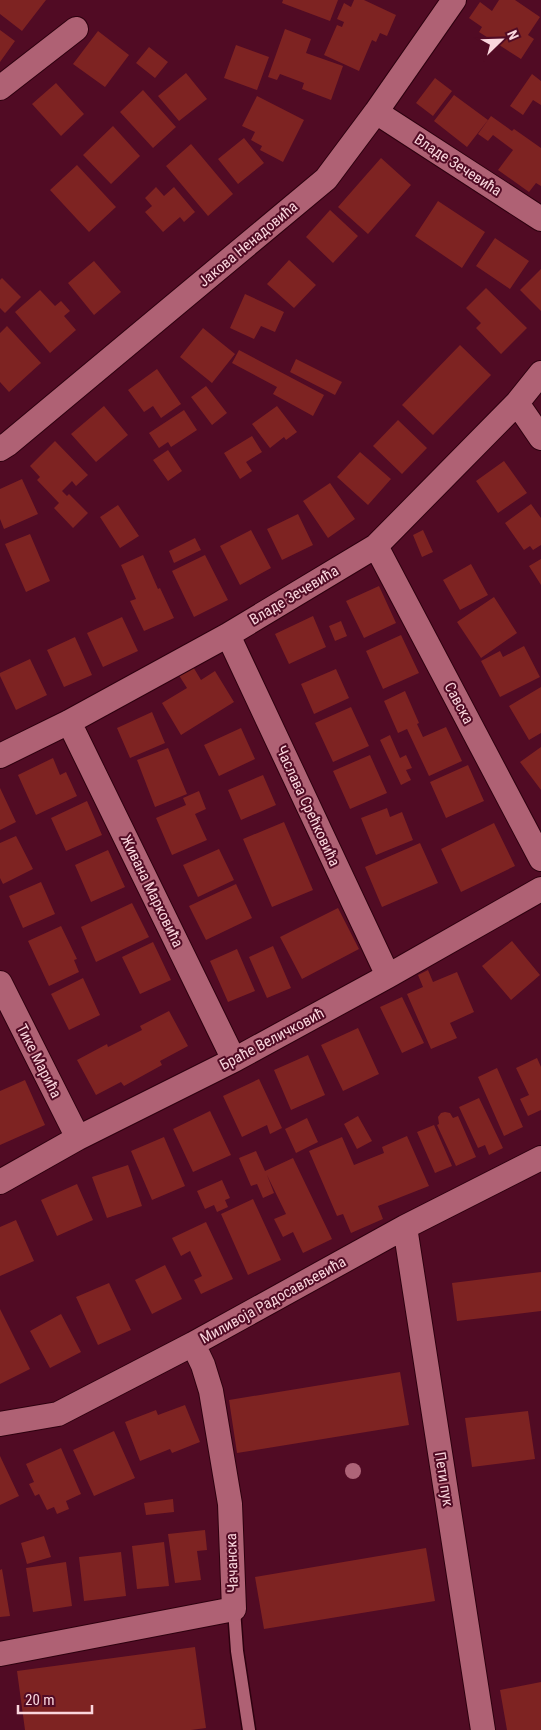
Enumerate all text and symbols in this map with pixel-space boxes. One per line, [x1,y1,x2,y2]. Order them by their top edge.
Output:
north arrow [476,15,526,65]
text: N [504,28,522,42]
street label: Владе Зечевића [411,130,505,200]
street label: Јакова Ненадовића [195,197,301,291]
street label: Владе Зечевића [246,561,342,629]
street label: Савска [441,679,477,727]
street label: Часлава Срећковића [272,743,344,869]
street label: Живана Марковића [117,832,187,950]
street label: Браће Величковић [217,1004,327,1074]
street label: Тике Марића [13,1021,65,1101]
street label: Миливоја Радосављевића [197,1252,349,1348]
street label: Пети пук [431,1451,457,1507]
street label: Чачанска [222,1533,242,1593]
scale bar [18,1682,91,1714]
text: 20 m [25,1691,55,1709]

